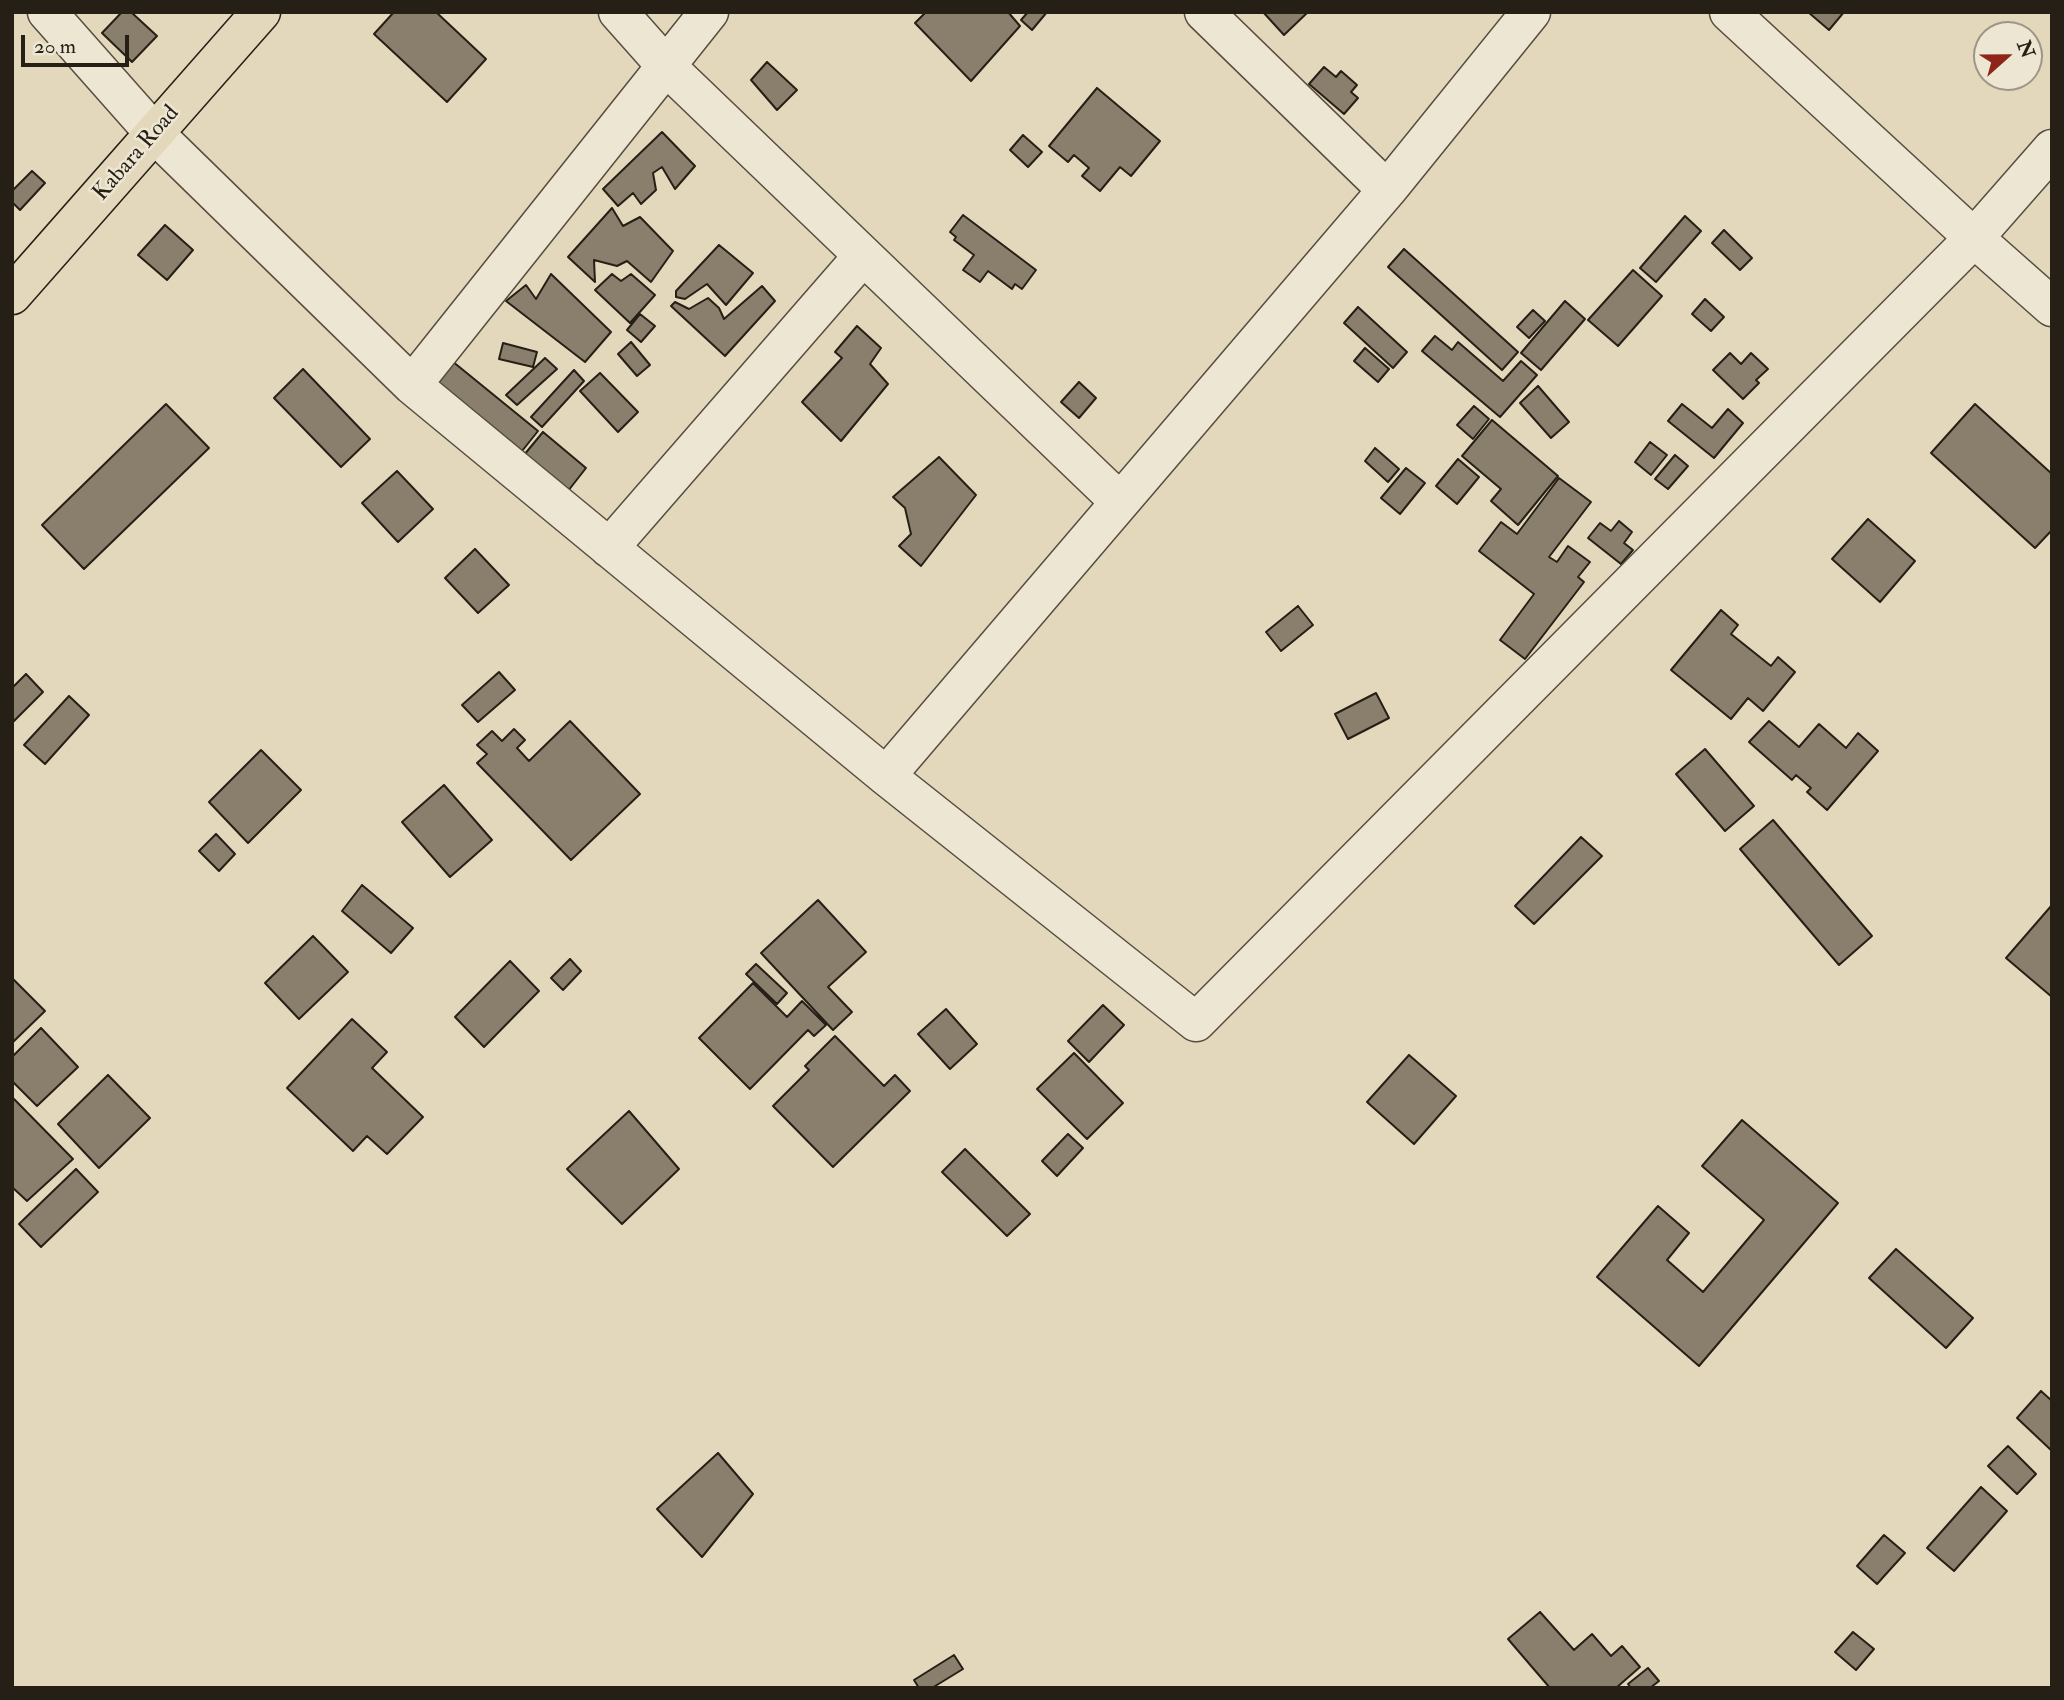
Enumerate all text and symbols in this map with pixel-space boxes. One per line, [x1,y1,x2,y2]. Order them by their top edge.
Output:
scale bar [24,21,133,65]
north arrow [1973,21,2043,91]
text: 20 m [34,33,76,60]
text: N [2011,37,2040,61]
street label: Kabara Road [88,101,186,207]

